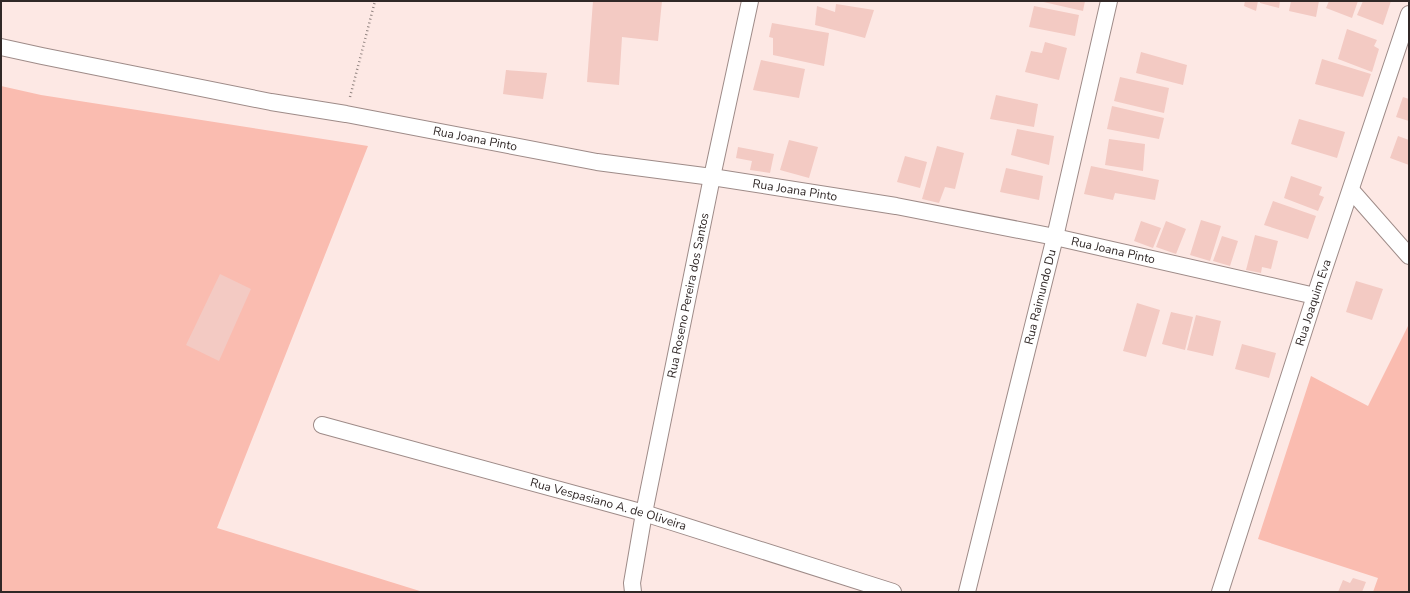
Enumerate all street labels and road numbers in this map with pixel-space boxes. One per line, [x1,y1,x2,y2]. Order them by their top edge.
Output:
street label: Rua Joana Pinto [432,123,519,155]
street label: Rua Joana Pinto [751,176,839,205]
street label: Rua Roseno Pereira dos Santos [663,211,713,380]
street label: Rua Joana Pinto [1070,233,1157,268]
street label: Rua Raimundo Du [1021,248,1060,346]
street label: Rua Joaquim Eva [1291,257,1335,348]
street label: Rua Vespasiano A. de Oliveira [528,474,688,534]

